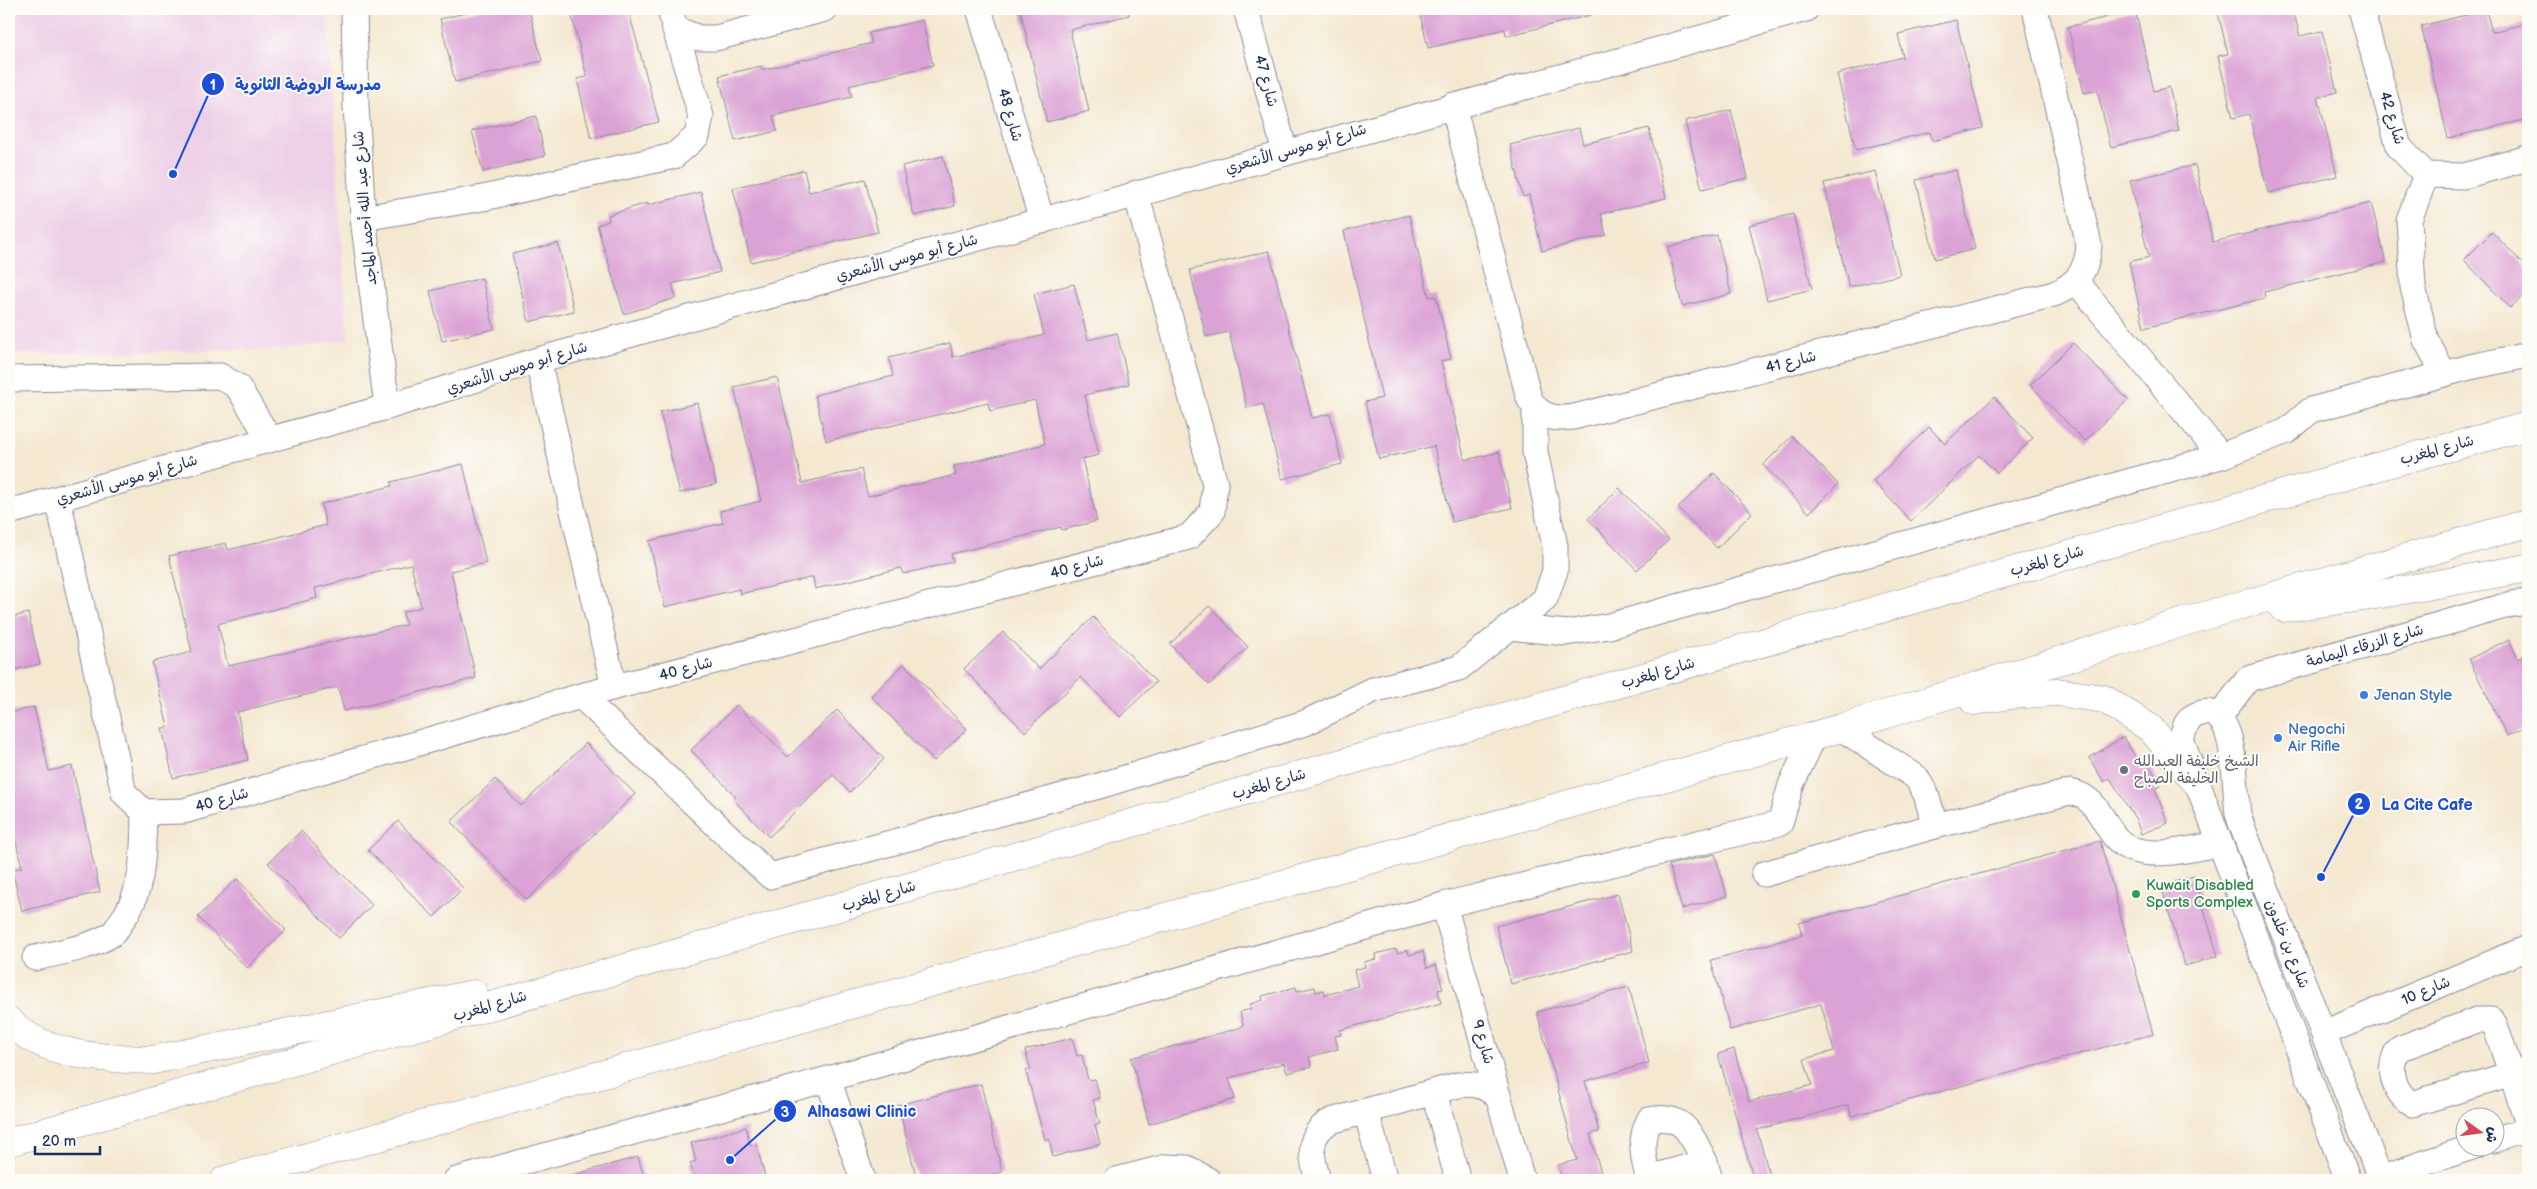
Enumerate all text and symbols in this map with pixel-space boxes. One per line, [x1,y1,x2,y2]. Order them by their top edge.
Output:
street label: شارع 47 [1250,53,1282,109]
callout: مدرسة الروضة الثانوية [200,69,392,100]
text: 1 [210,76,216,95]
text: مدرسة الروضة الثانوية [235,76,381,96]
street label: شارع 48 [993,86,1027,144]
street label: شارع 42 [2375,89,2409,147]
street label: شارع أبو موسى الأشعري [1223,119,1369,179]
street label: شارع عبد الله أحمد الماجد [349,130,381,286]
street label: شارع أبو موسى الأشعري [834,229,980,287]
street label: شارع أبو موسى الأشعري [444,337,590,399]
street label: شارع 41 [1764,347,1818,377]
street label: شارع المغرب [2398,431,2476,469]
street label: شارع أبو موسى الأشعري [54,450,200,510]
street label: شارع المغرب [2008,541,2086,581]
street label: شارع 40 [1048,551,1106,583]
street label: شارع الزرقاء اليمامة [2304,620,2426,672]
street label: شارع 40 [657,653,715,685]
street label: شارع المغرب [1619,653,1697,693]
place label: Jenan Style [2374,686,2452,705]
marker: Jenan Style [2358,689,2370,701]
place label: Negochi Air Rifle [2288,720,2345,756]
marker: Negochi Air Rifle [2272,732,2284,744]
place label: الشيخ خليفة العبدالله الخليفة الصباح [2134,752,2259,788]
street label: شارع المغرب [1230,764,1308,804]
marker: الشيخ خليفة العبدالله الخليفة الصباح [2118,764,2130,776]
street label: شارع 40 [193,783,251,817]
callout: La Cite Cafe [2346,788,2483,819]
text: 2 [2355,795,2364,814]
text: La Cite Cafe [2381,796,2473,815]
street label: شارع المغرب [840,876,918,916]
place label: Kuwait Disabled Sports Complex [2146,876,2254,912]
marker: Kuwait Disabled Sports Complex [2130,888,2142,900]
street label: شارع بن خلدون [2261,897,2313,991]
street label: شارع 10 [2399,972,2453,1010]
street label: شارع المغرب [451,986,529,1026]
street label: شارع 9 [1468,1018,1498,1066]
callout: Alhasawi Clinic [773,1096,926,1127]
text: 3 [781,1103,790,1122]
text: Alhasawi Clinic [807,1103,916,1122]
north arrow [2454,1106,2504,1156]
scale bar [35,1124,100,1156]
text: ش [2482,1125,2502,1145]
text: 20 m [42,1132,76,1151]

